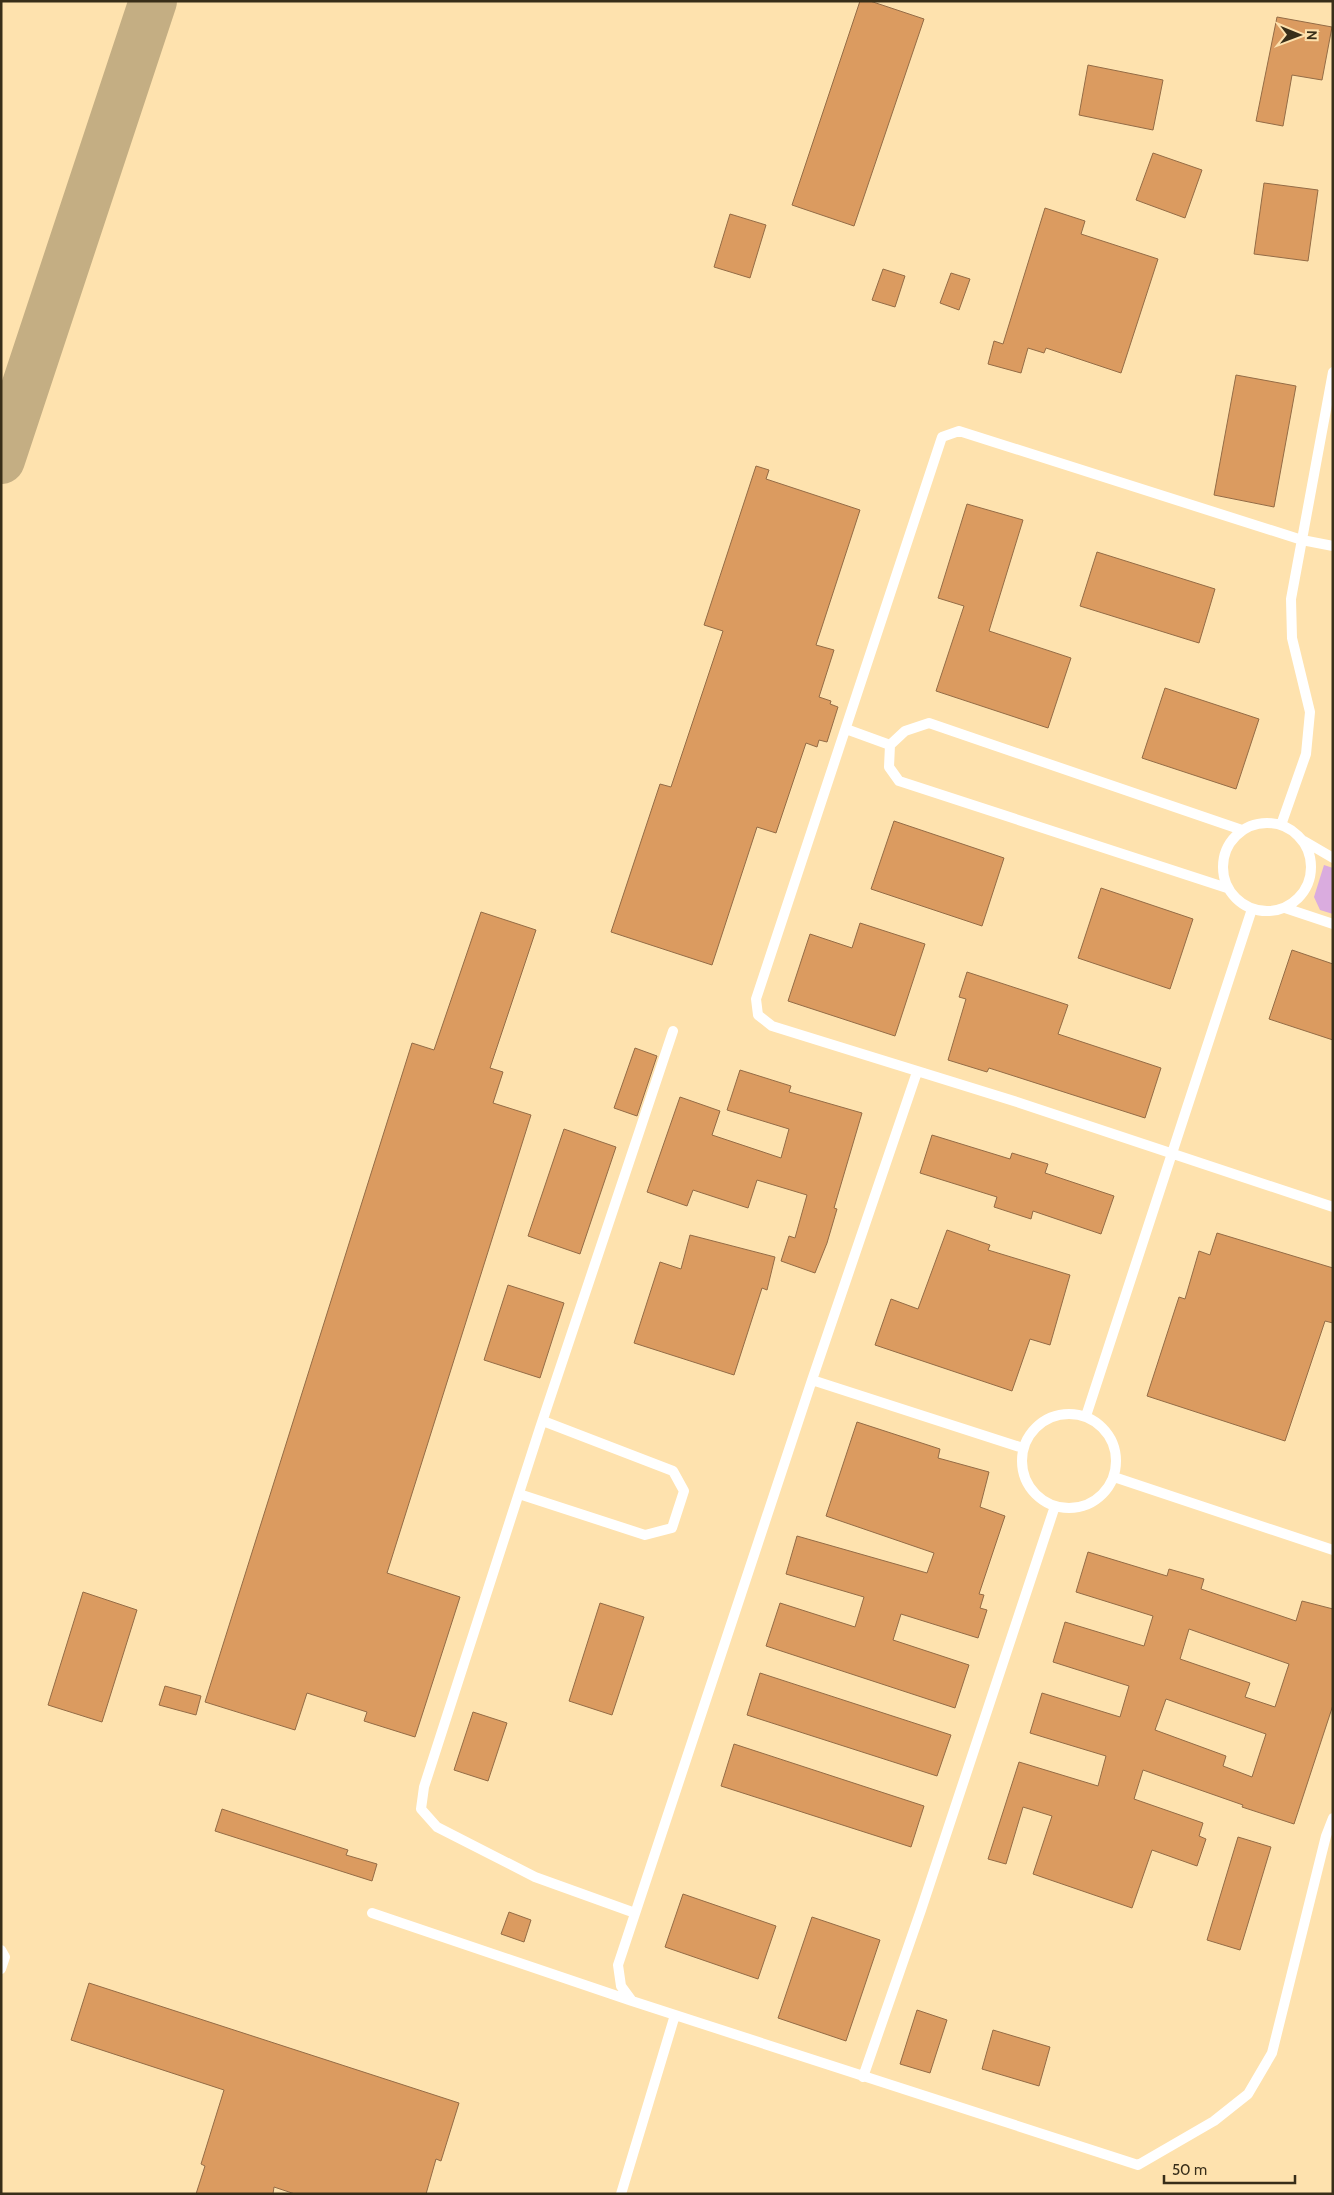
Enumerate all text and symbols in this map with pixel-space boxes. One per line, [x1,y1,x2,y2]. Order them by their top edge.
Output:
north arrow [1274,10,1324,60]
text: N [1303,30,1321,40]
scale bar [1164,2152,1295,2184]
text: 50 m [1172,2161,1207,2179]

